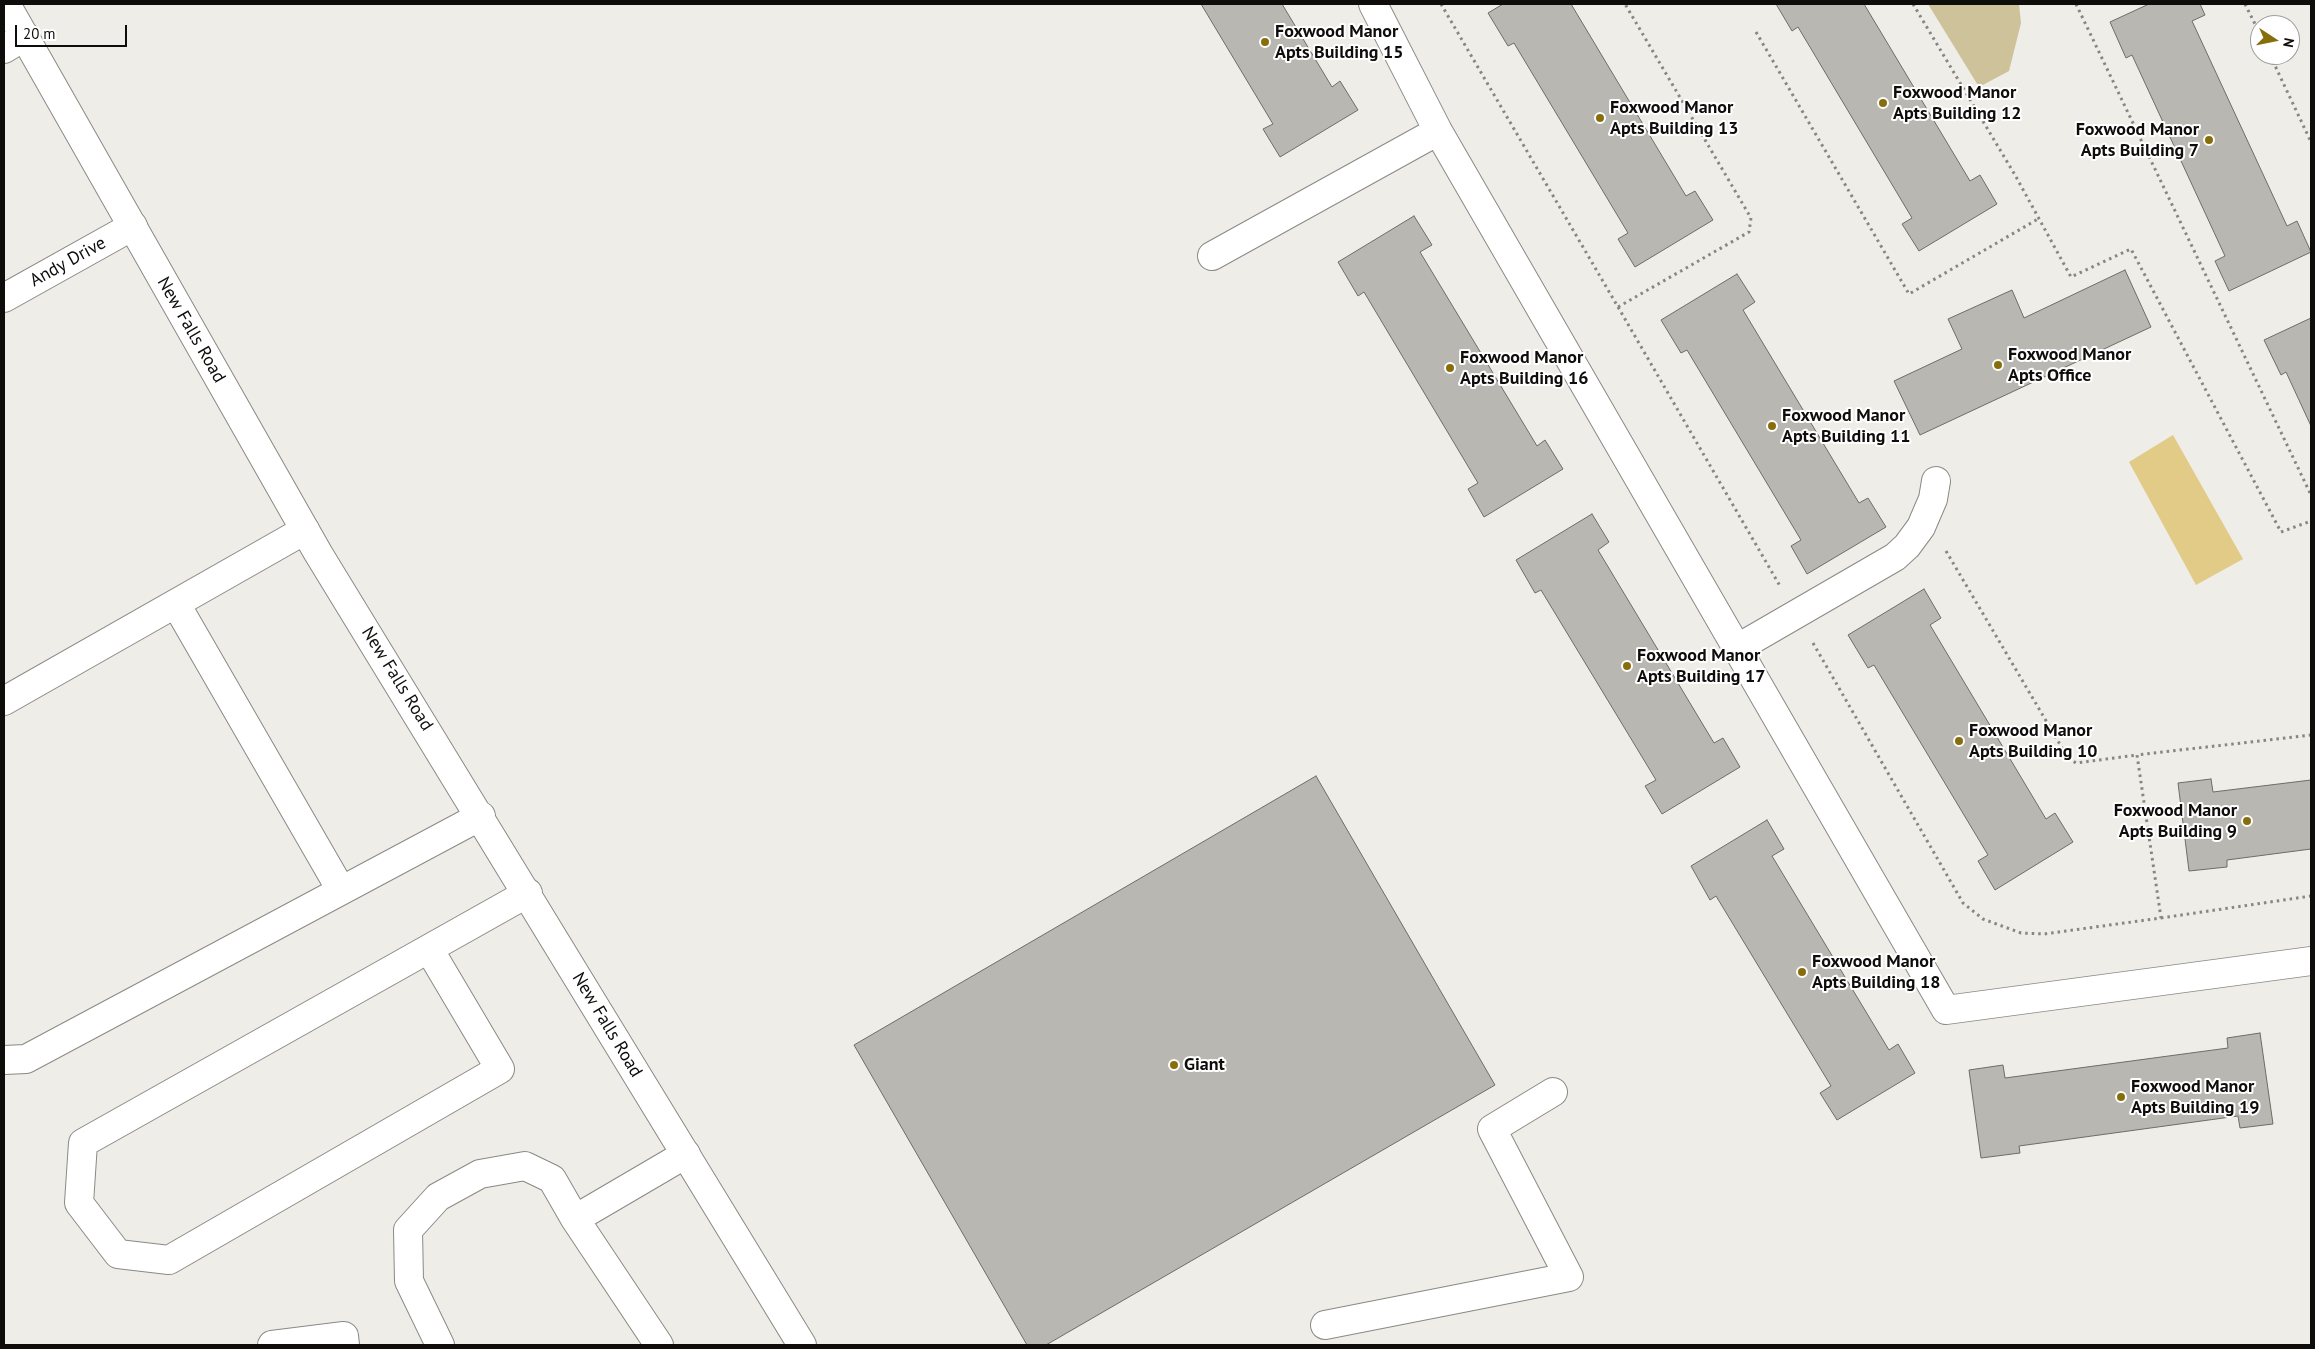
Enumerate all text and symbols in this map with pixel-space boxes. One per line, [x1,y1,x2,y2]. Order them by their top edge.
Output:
scale bar [18,15,130,47]
north arrow [2250,15,2300,65]
place label: Foxwood Manor Apts Building 15 [1275,21,1403,64]
text: 20 m [23,24,56,43]
marker: Foxwood Manor Apts Building 15 [1259,36,1271,48]
text: N [2279,36,2298,49]
place label: Foxwood Manor Apts Building 12 [1893,82,2021,125]
place label: Foxwood Manor Apts Building 13 [1610,97,1738,140]
marker: Foxwood Manor Apts Building 12 [1877,97,1889,109]
marker: Foxwood Manor Apts Building 13 [1594,112,1606,124]
place label: Foxwood Manor Apts Building 7 [2076,119,2199,162]
marker: Foxwood Manor Apts Building 7 [2203,134,2215,146]
street label: Andy Drive [26,232,110,292]
street label: New Falls Road [152,273,230,387]
place label: Foxwood Manor Apts Office [2008,344,2131,386]
place label: Foxwood Manor Apts Building 16 [1460,347,1588,389]
marker: Foxwood Manor Apts Office [1992,359,2004,371]
marker: Foxwood Manor Apts Building 16 [1444,362,1456,374]
place label: Foxwood Manor Apts Building 11 [1782,405,1910,448]
marker: Foxwood Manor Apts Building 11 [1766,420,1778,432]
street label: New Falls Road [356,623,438,735]
place label: Foxwood Manor Apts Building 17 [1637,645,1765,688]
marker: Foxwood Manor Apts Building 17 [1621,660,1633,672]
place label: Foxwood Manor Apts Building 10 [1969,720,2097,762]
marker: Foxwood Manor Apts Building 10 [1953,735,1965,747]
place label: Foxwood Manor Apts Building 9 [2114,800,2237,842]
marker: Foxwood Manor Apts Building 9 [2241,815,2253,827]
place label: Foxwood Manor Apts Building 18 [1812,951,1940,994]
marker: Foxwood Manor Apts Building 18 [1796,966,1808,978]
street label: New Falls Road [567,969,647,1081]
place label: Giant [1184,1054,1225,1076]
marker: Giant [1168,1059,1180,1071]
place label: Foxwood Manor Apts Building 19 [2131,1076,2259,1118]
marker: Foxwood Manor Apts Building 19 [2115,1091,2127,1103]

